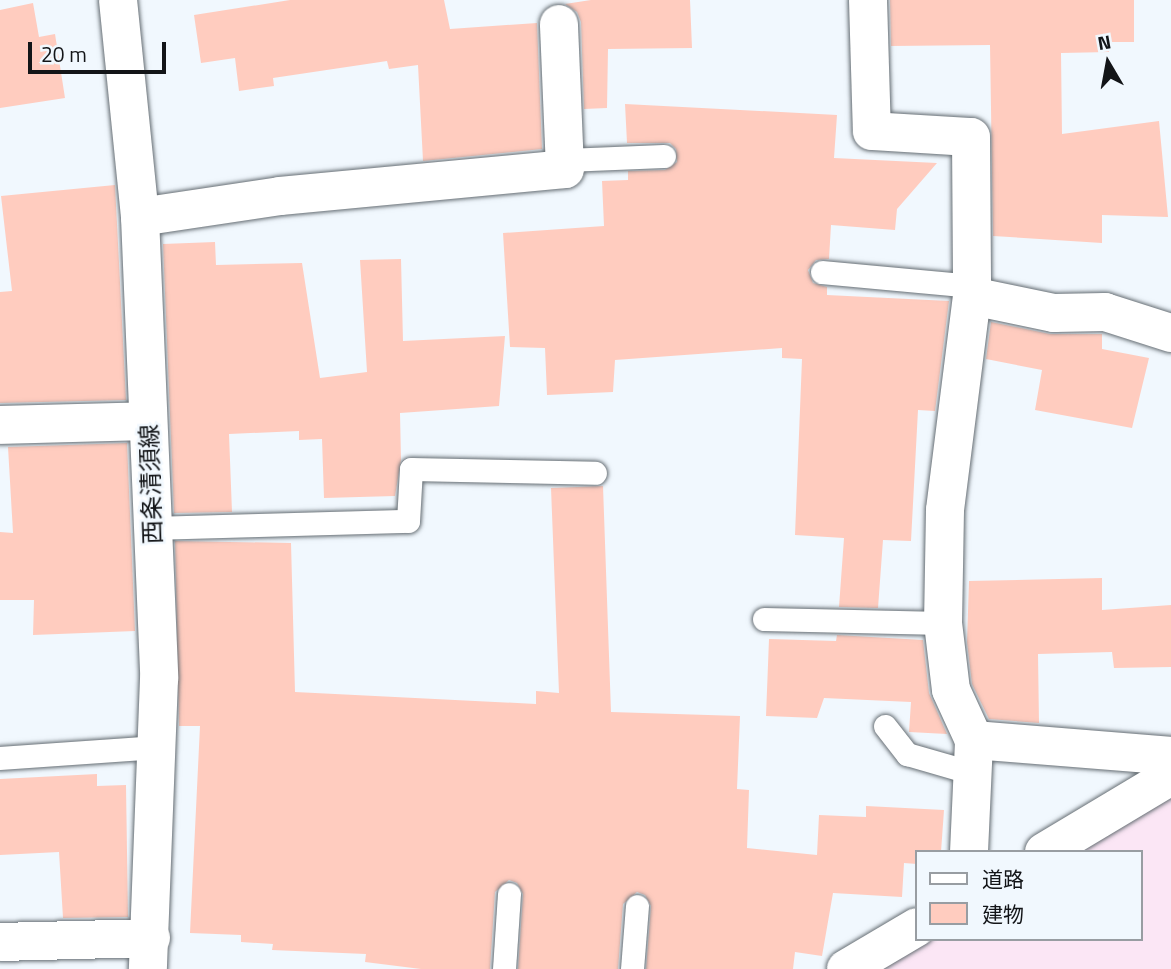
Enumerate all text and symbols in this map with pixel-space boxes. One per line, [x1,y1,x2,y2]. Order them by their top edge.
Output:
text: N [1095,26,1113,57]
scale bar [32,28,170,72]
north arrow [1073,28,1143,98]
text: 20 m [41,38,87,70]
street label: 西条清須線 [135,424,167,544]
legend [916,850,1143,941]
text: 道路 [982,863,1024,895]
text: 建物 [982,898,1024,930]

